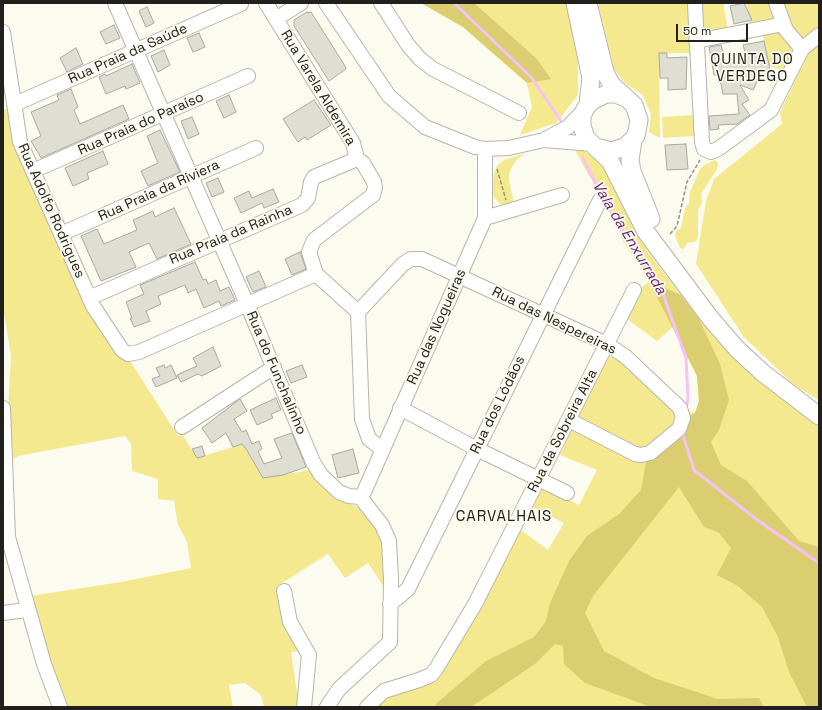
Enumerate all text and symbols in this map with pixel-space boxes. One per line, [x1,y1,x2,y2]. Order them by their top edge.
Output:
scale bar [678,16,750,42]
street label: Rua Praia da Saúde [66,20,190,88]
text: 50 m [683,23,711,39]
street label: Rua Varela Aldemira [277,27,359,149]
district label: QUINTA DO VERDEGO [710,51,794,86]
street label: Rua Praia do Paraíso [76,89,206,159]
street label: Rua Adolfo Rodrigues [14,141,88,281]
street label: Rua Praia da Riviera [96,157,222,225]
water label: Vala da Enxurrada [588,178,670,298]
street label: Rua Praia da Rainha [167,202,295,268]
street label: Rua das Nogueiras [404,267,470,387]
street label: Rua das Nespereiras [489,284,619,358]
street label: Rua do Funchalinho [242,309,310,437]
street label: Rua dos Lódãos [467,353,529,457]
street label: Rua da Sobreira Alta [525,367,601,495]
district label: CARVALHAIS [456,508,552,526]

